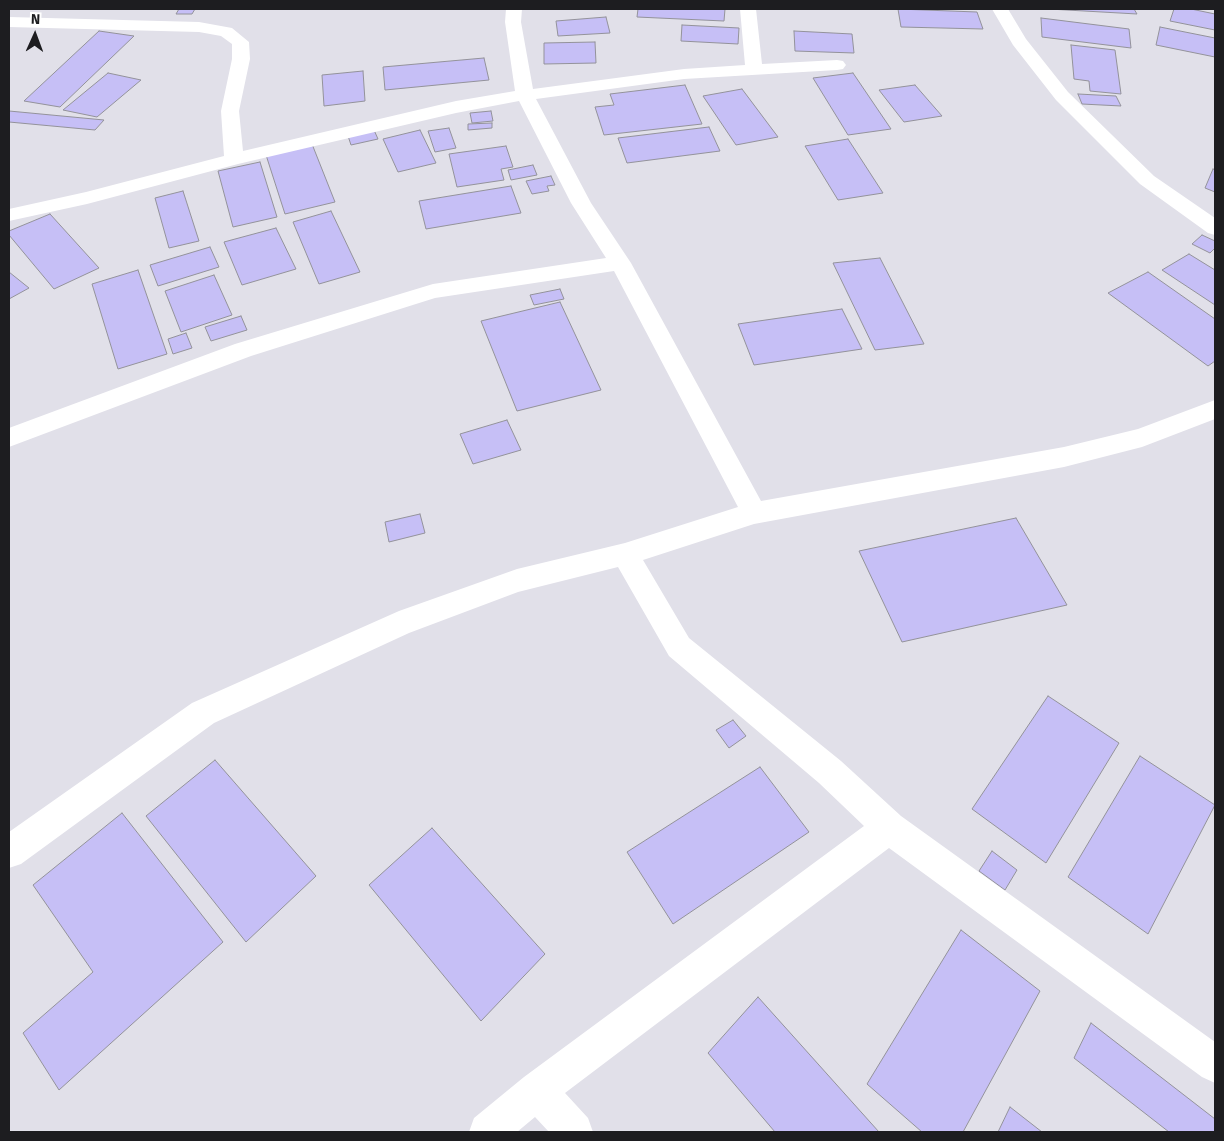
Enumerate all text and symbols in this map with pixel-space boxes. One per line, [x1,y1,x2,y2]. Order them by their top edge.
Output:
north arrow [10,10,60,60]
text: N [31,11,40,28]

